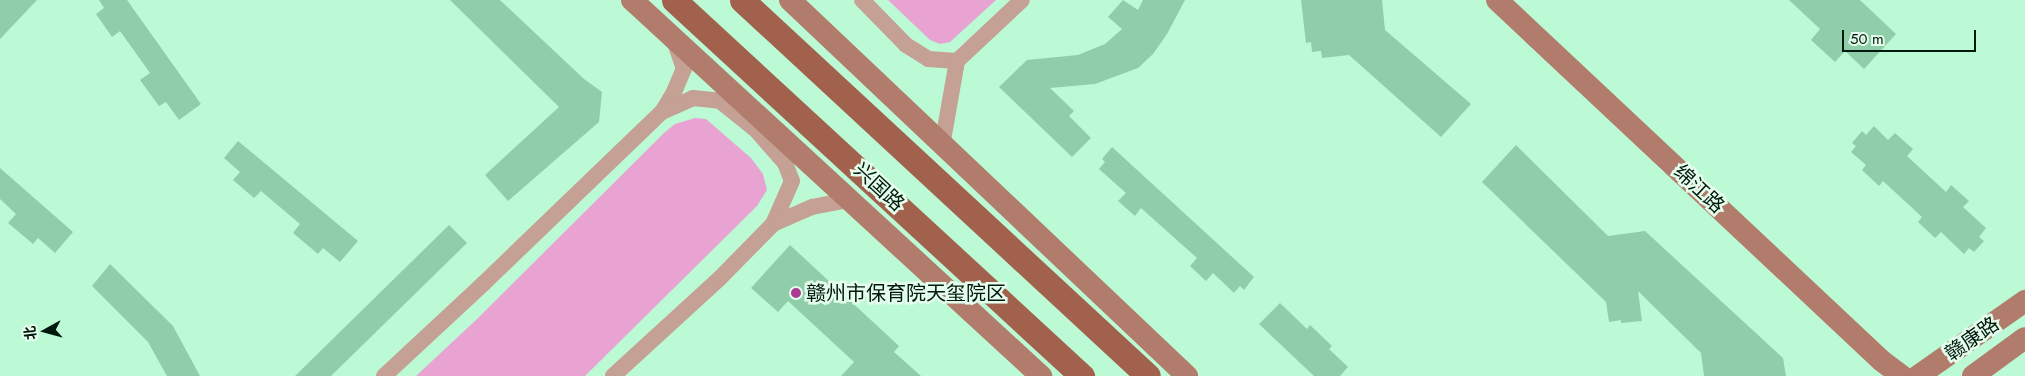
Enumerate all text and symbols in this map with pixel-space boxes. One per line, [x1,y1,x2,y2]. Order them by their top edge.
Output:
scale bar [1845,20,1979,52]
text: 50 m [1850,28,1884,50]
street label: 兴国路 [849,158,909,216]
street label: 绵江路 [1669,160,1729,218]
place label: 赣州市保育院天玺院区 [806,281,1006,305]
marker: 赣州市保育院天玺院区 [790,287,802,299]
north arrow [20,306,70,356]
street label: 赣康路 [1941,312,2003,366]
text: 北 [19,325,41,341]

